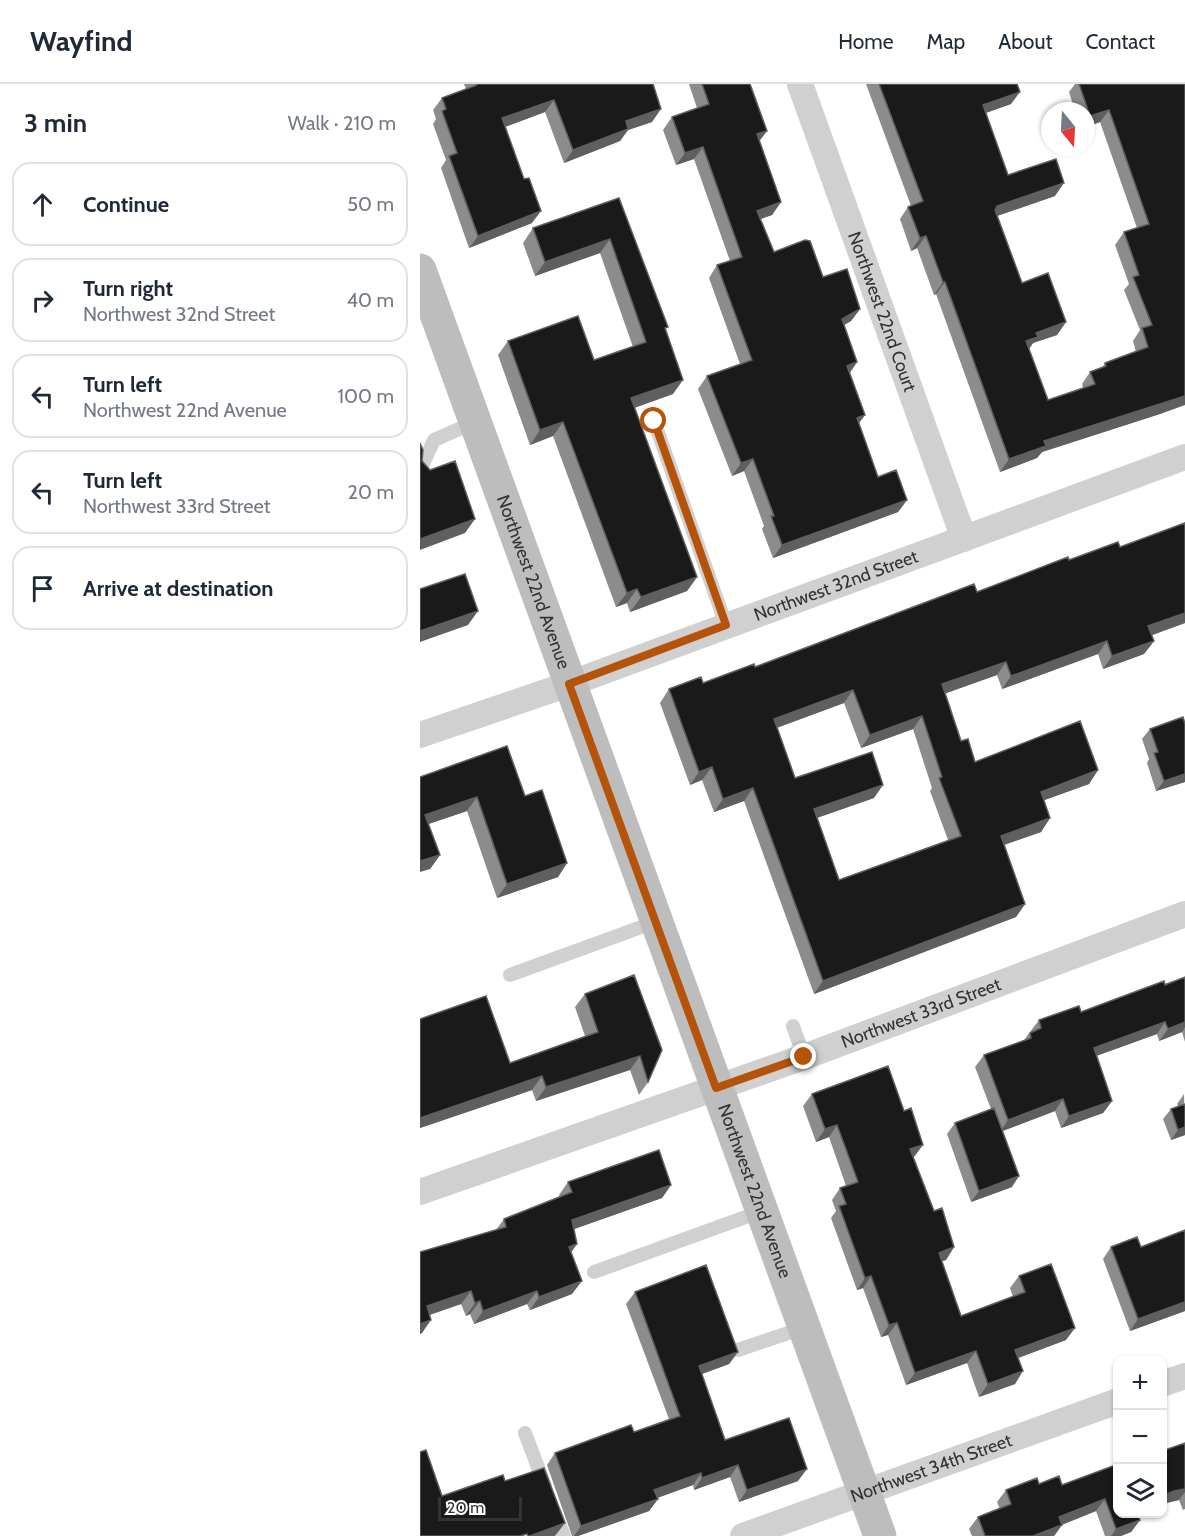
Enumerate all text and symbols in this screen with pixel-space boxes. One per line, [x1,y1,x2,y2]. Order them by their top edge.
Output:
text: Wayfind [30,24,132,58]
text: Home [838,29,894,54]
text: Map [927,29,965,54]
text: About [998,29,1052,54]
text: Contact [1085,29,1155,54]
north arrow [1041,102,1095,156]
text: 3 min [24,107,87,139]
text: Walk · 210 m [288,111,396,135]
icon: ahead [26,188,59,221]
text: Continue [83,191,169,218]
text: 50 m [347,192,394,216]
street label: Northwest 22nd Court [843,229,921,395]
text: Turn right [83,275,173,302]
icon: right [26,284,59,317]
text: 40 m [346,288,394,312]
text: Northwest 32nd Street [83,302,275,326]
text: Turn left [83,371,162,398]
icon: left [26,380,59,413]
text: 100 m [338,384,394,408]
text: Northwest 22nd Avenue [83,398,287,422]
route start [640,407,666,433]
text: Turn left [83,467,162,494]
icon: left [26,476,59,509]
text: 20 m [348,480,394,504]
street label: Northwest 22nd Avenue [492,492,575,672]
text: Northwest 33rd Street [83,494,270,518]
street label: Northwest 32nd Street [751,545,921,626]
icon: arrive [26,572,59,605]
text: Arrive at destination [83,575,273,602]
street label: Northwest 33rd Street [838,973,1004,1053]
route end [790,1043,816,1069]
street label: Northwest 22nd Avenue [713,1101,796,1281]
map controls [1113,1356,1167,1518]
button: + [1113,1356,1167,1410]
button: − [1113,1410,1167,1464]
street label: Northwest 34th Street [848,1429,1015,1507]
button: layers [1113,1464,1167,1518]
scale bar [438,1494,522,1522]
text: 20 m [447,1498,484,1517]

